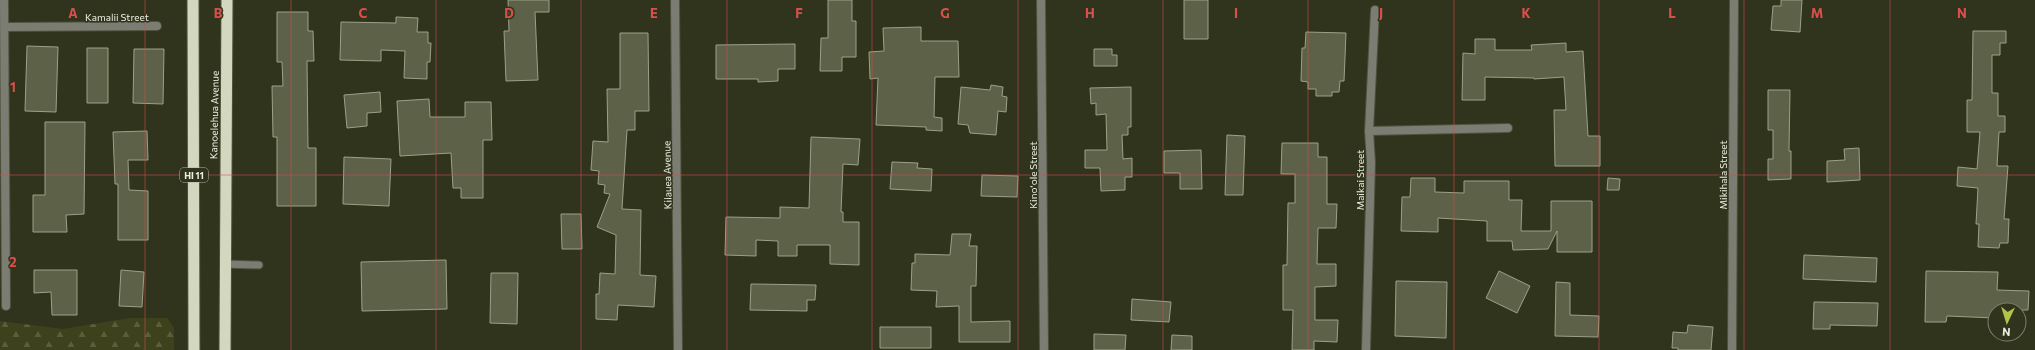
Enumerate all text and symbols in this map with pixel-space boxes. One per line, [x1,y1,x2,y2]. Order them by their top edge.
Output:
text: A [68,5,78,21]
text: B [214,5,223,21]
text: C [359,5,368,21]
text: D [504,5,514,21]
text: E [650,5,658,21]
text: F [795,5,803,21]
text: G [940,5,950,21]
text: H [1085,5,1095,21]
text: I [1234,5,1238,21]
text: J [1379,5,1383,21]
text: K [1521,5,1531,21]
text: L [1668,5,1676,21]
text: M [1811,5,1823,21]
text: N [1957,5,1967,21]
street label: Kamalii Street [85,11,149,23]
street label: Kanoelehua Avenue [207,71,221,159]
text: 1 [10,79,16,95]
street label: Mikihala Street [1717,140,1729,210]
street label: Kilauea Avenue [660,141,674,209]
street label: Kinoʻole Street [1027,141,1039,209]
street label: Maikai Street [1354,150,1366,210]
road number: HI 11 [180,168,208,182]
text: 2 [9,254,17,270]
north arrow [1987,302,2027,342]
text: N [2002,326,2011,339]

